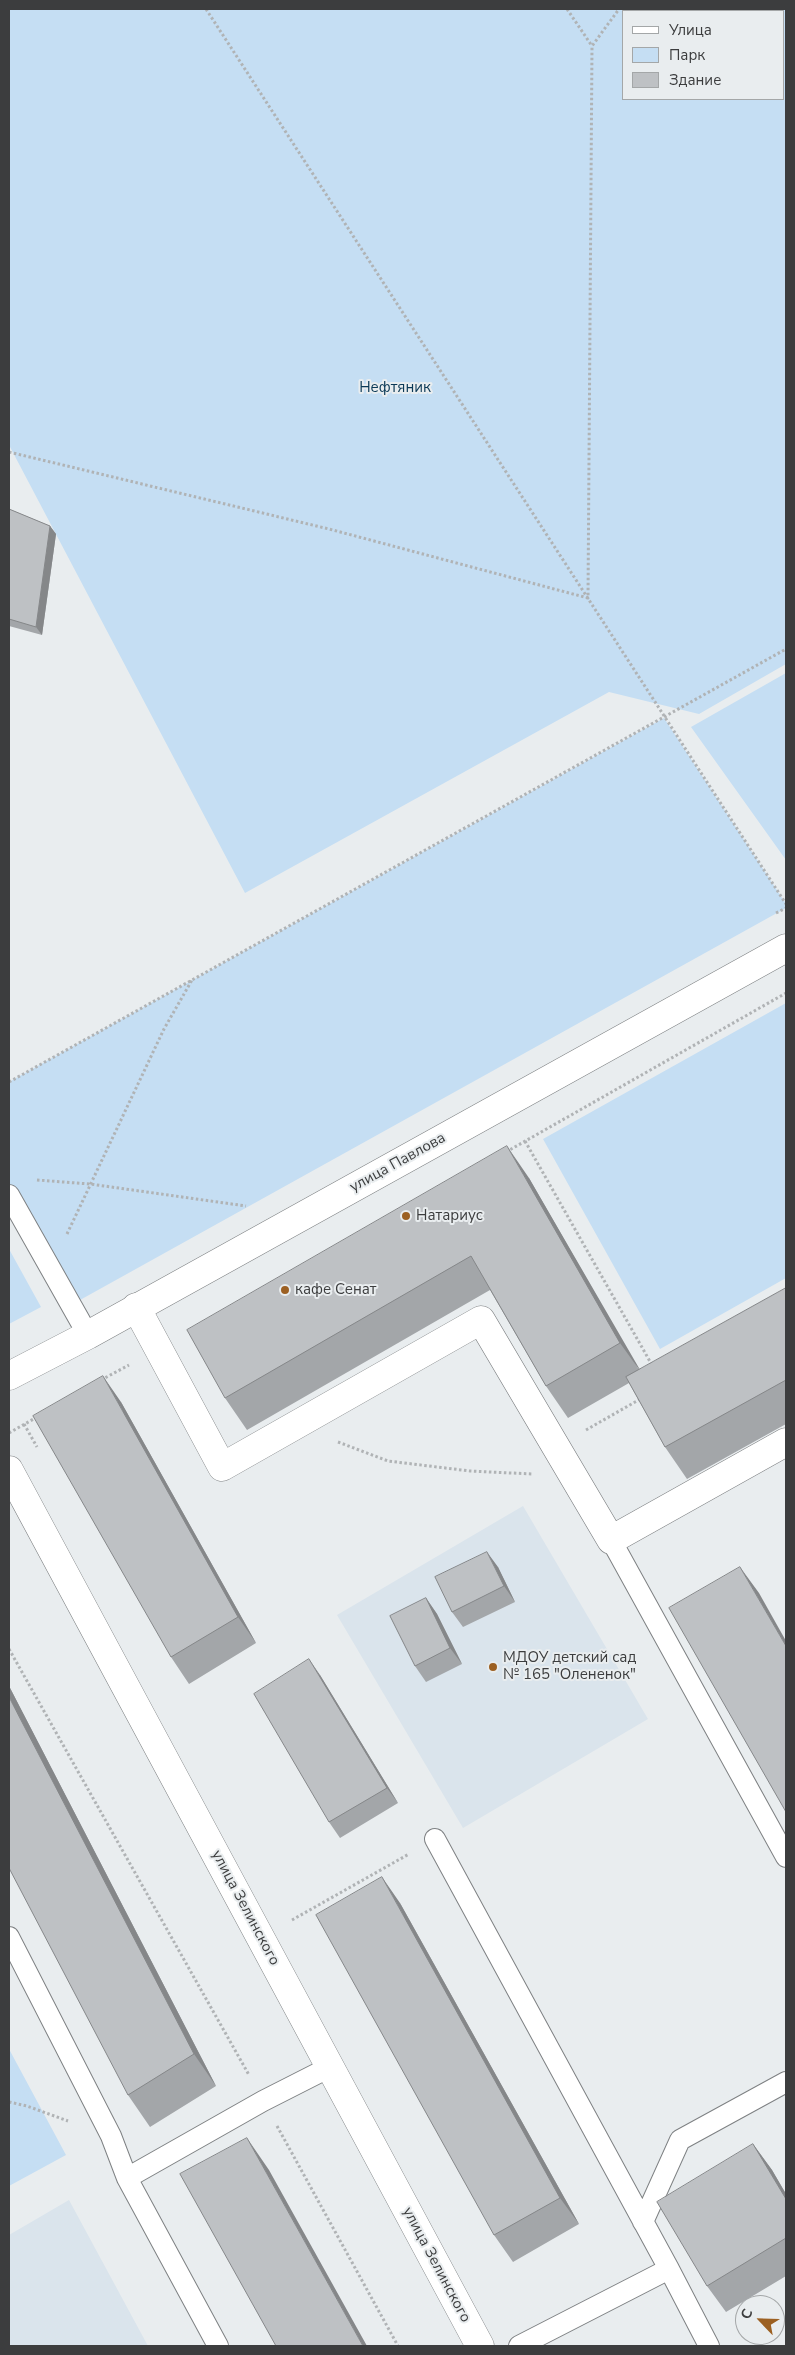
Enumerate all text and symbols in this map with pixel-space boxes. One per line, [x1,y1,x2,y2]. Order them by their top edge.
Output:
legend [622,10,785,100]
text: Улица [669,20,712,40]
text: Парк [669,45,705,65]
text: Здание [669,70,721,90]
park label: Нефтяник [359,379,431,397]
street label: улица Павлова [347,1129,449,1197]
place label: Натариус [416,1207,483,1225]
marker: Натариус [400,1210,412,1222]
place label: кафе Сенат [295,1281,377,1299]
marker: кафе Сенат [279,1284,291,1296]
place label: МДОУ детский сад № 165 "Олененок" [503,1649,636,1684]
marker: МДОУ детский сад № 165 "Олененок" [487,1661,499,1673]
street label: улица Зелинского [207,1847,283,1969]
street label: улица Зелинского [398,2204,474,2326]
north arrow [735,2295,785,2345]
text: С [736,2306,757,2322]

